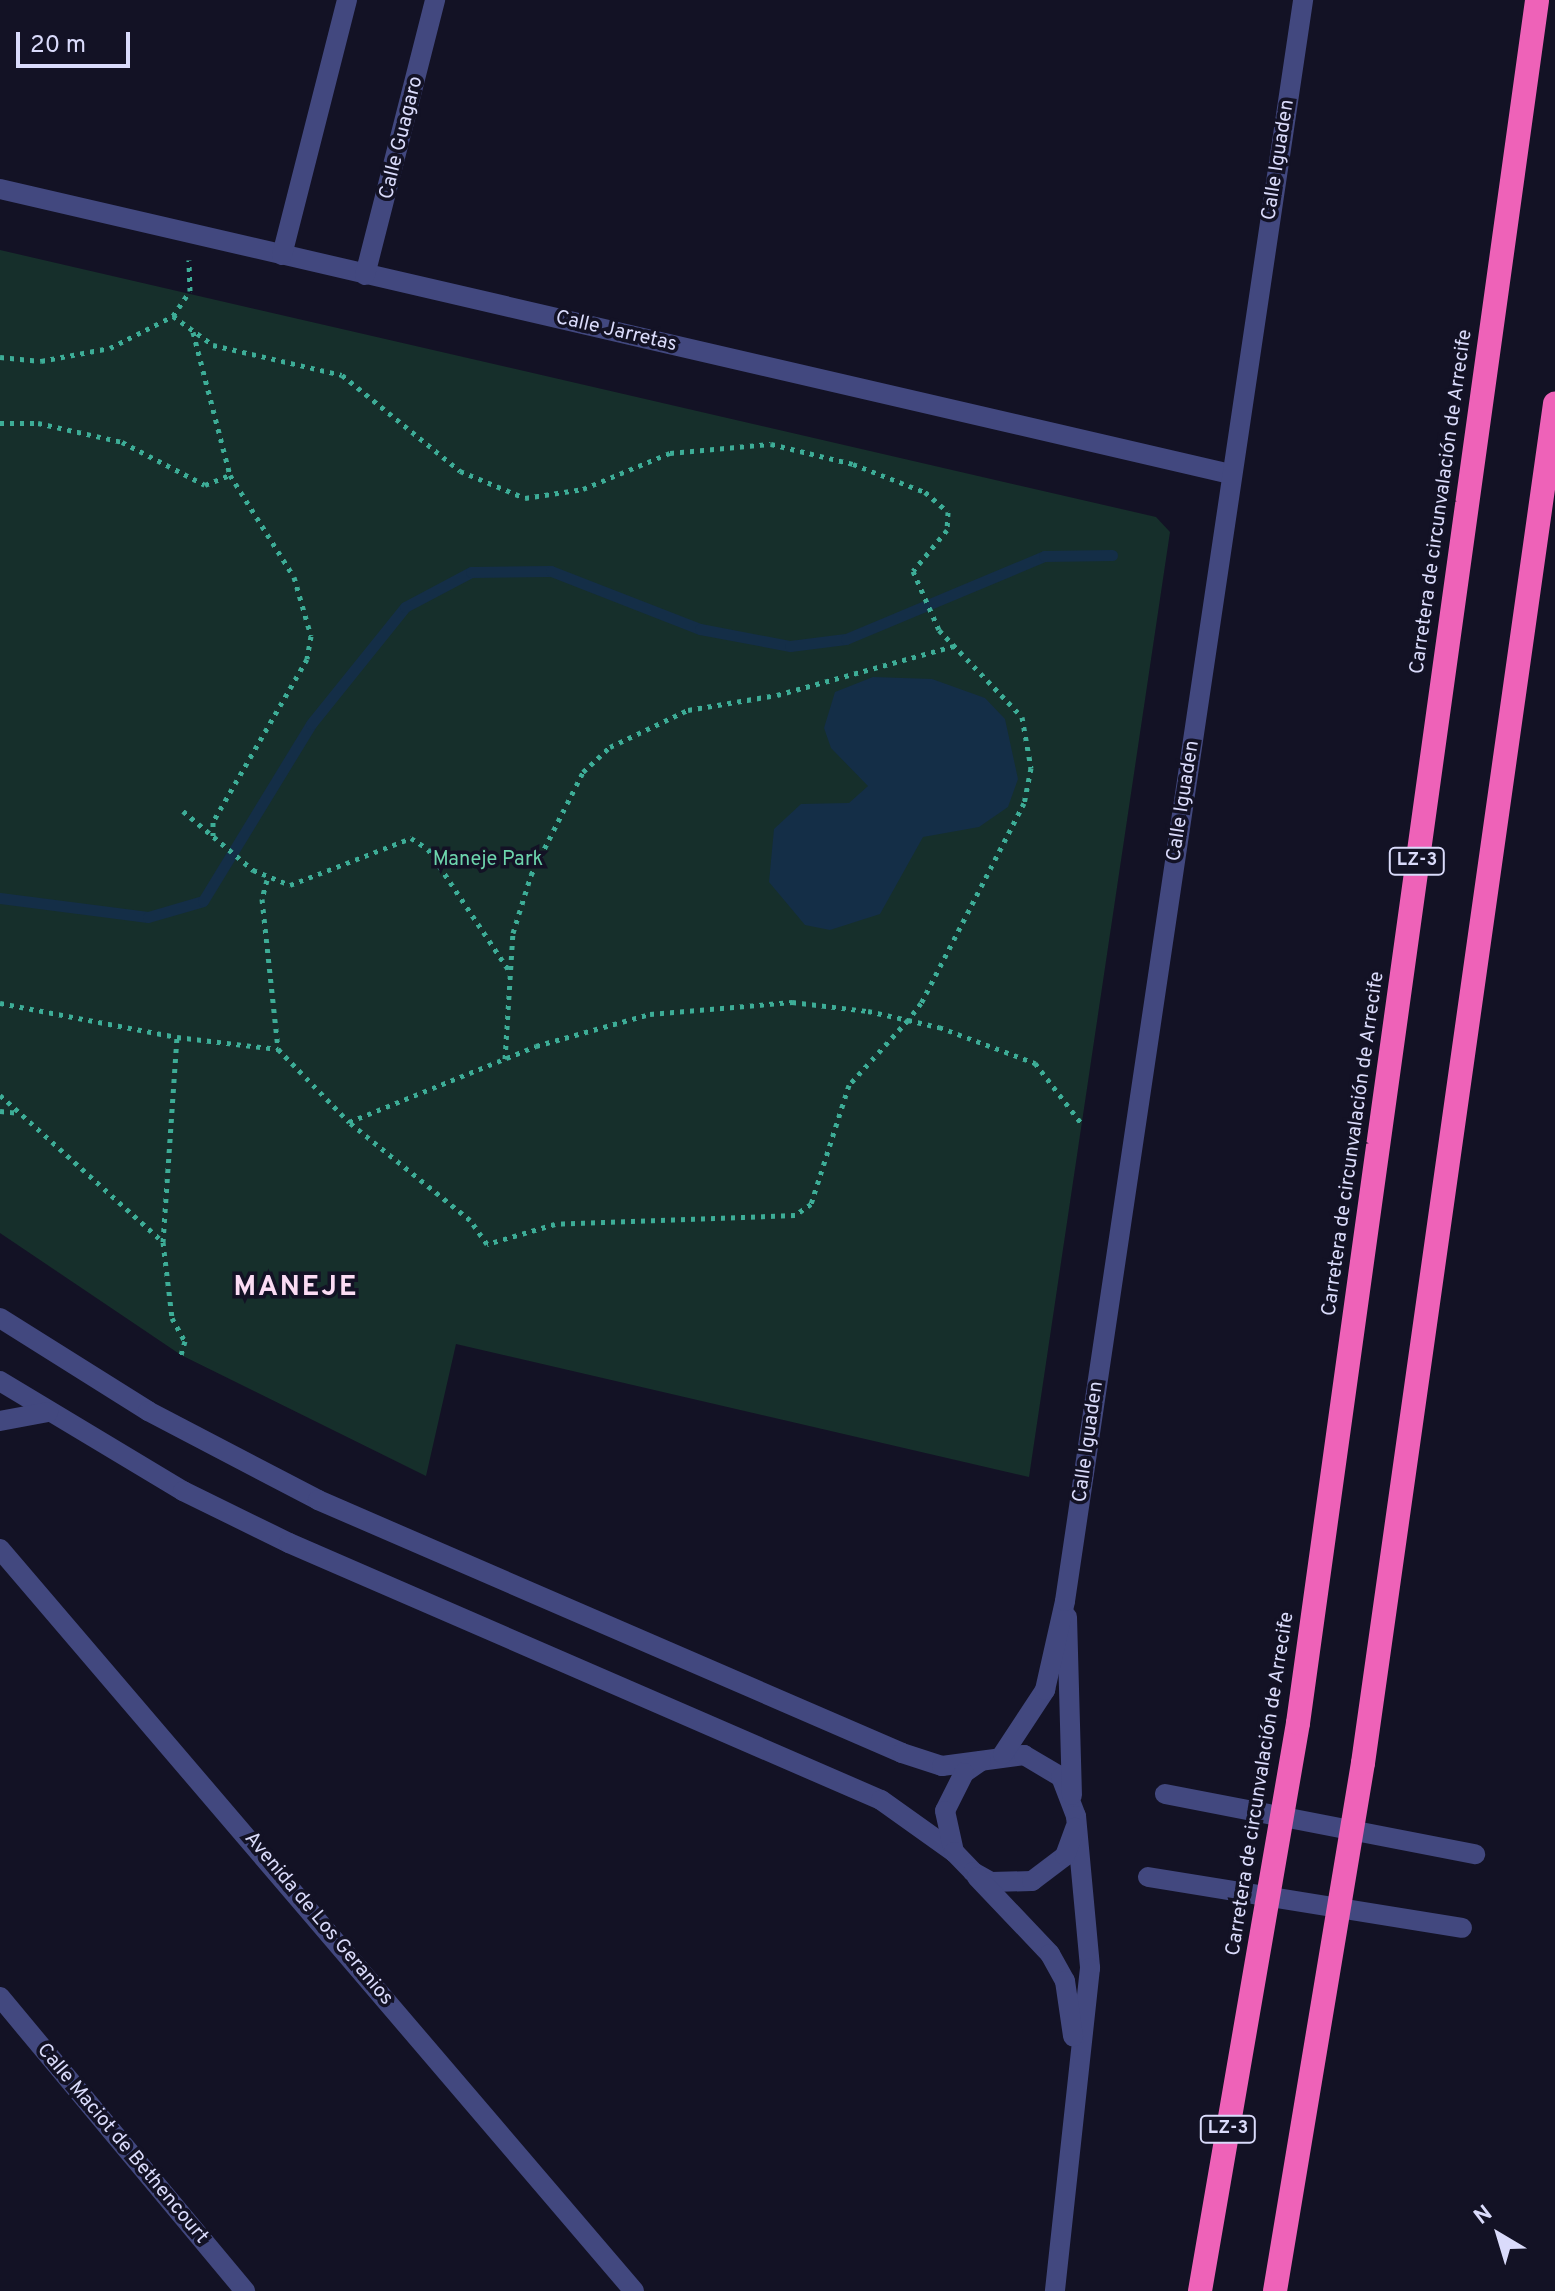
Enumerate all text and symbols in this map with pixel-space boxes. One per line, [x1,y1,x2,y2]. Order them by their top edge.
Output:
scale bar [20,16,134,66]
text: 20 m [30,31,86,61]
street label: Calle Guagaro [375,74,429,202]
street label: Calle Iguaden [1258,98,1300,222]
street label: Calle Jarretas [553,306,679,358]
street label: Carretera de circunvalación de Arrecife [1406,328,1478,676]
street label: Calle Iguaden [1163,739,1205,863]
road number: LZ-3 [1387,847,1447,875]
park label: Maneje Park [433,848,543,872]
street label: Carretera de circunvalación de Arrecife [1318,970,1390,1318]
district label: MANEJE [234,1271,358,1305]
street label: Calle Iguaden [1069,1380,1109,1504]
street label: Carretera de circunvalación de Arrecife [1222,1610,1300,1958]
street label: Avenida de Los Geranios [238,1827,398,2011]
street label: Calle Maciot de Bethencourt [31,2039,213,2249]
road number: LZ-3 [1198,2115,1258,2143]
north arrow [1459,2195,1539,2275]
text: N [1469,2200,1498,2231]

